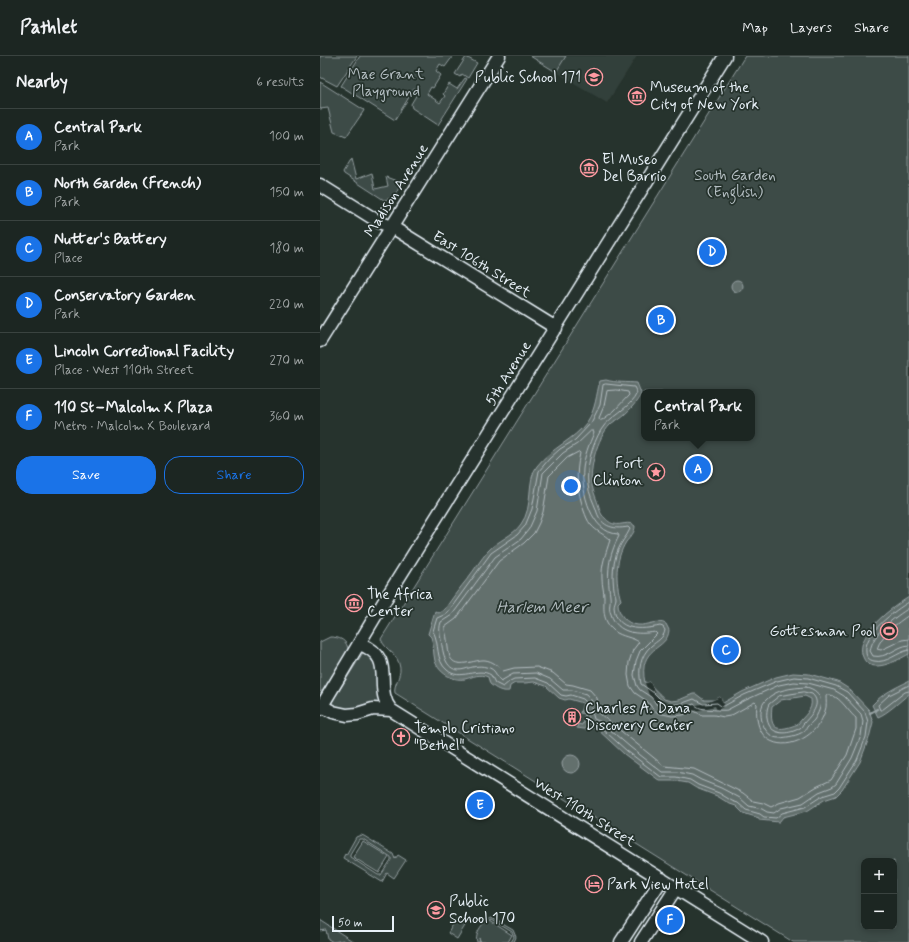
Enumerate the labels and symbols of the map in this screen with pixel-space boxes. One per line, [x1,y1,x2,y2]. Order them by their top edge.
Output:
park label: Mae Grant Playground [348,65,424,102]
school or university icon: Public School 171 [584,67,604,87]
place label: Public School 171 [475,68,581,88]
place label: Museum of the City of New York [650,78,759,115]
museum icon: Museum of the City of New York [627,86,647,106]
street label: Madison Avenue [360,140,434,241]
place label: El Museo Del Barrio [602,150,666,187]
museum icon: El Museo Del Barrio [579,158,599,178]
park label: South Garden (English) [694,166,776,204]
street label: East 106th Street [428,227,535,303]
pin: D [699,237,725,267]
pin: B [648,305,674,335]
street label: 5th Avenue [481,337,537,410]
place label: Fort Clinton [593,454,643,491]
pin: A [685,454,711,484]
place icon: Fort Clinton [646,462,666,482]
your location [561,476,581,496]
place label: The Africa Center [367,585,433,622]
museum icon: The Africa Center [344,593,364,613]
water label: Harlem Meer [497,597,590,618]
sports icon: Gottesman Pool [879,621,899,641]
place label: Gottesman Pool [770,622,876,642]
pin: C [713,635,739,665]
place label: Charles A. Dana Discovery Center [585,699,692,736]
building icon: Charles A. Dana Discovery Center [562,707,582,727]
place label: Templo Cristiano "Bethel" [414,719,515,756]
church icon: Templo Cristiano "Bethel" [391,727,411,747]
street label: West 110th Street [530,773,639,852]
pin: E [467,790,493,820]
hotel icon: Park View Hotel [584,874,604,894]
place label: Park View Hotel [607,875,709,895]
place label: Public School 170 [449,892,515,929]
school or university icon: Public School 170 [426,900,446,920]
pin: F [657,905,683,935]
scale bar [332,914,394,933]

